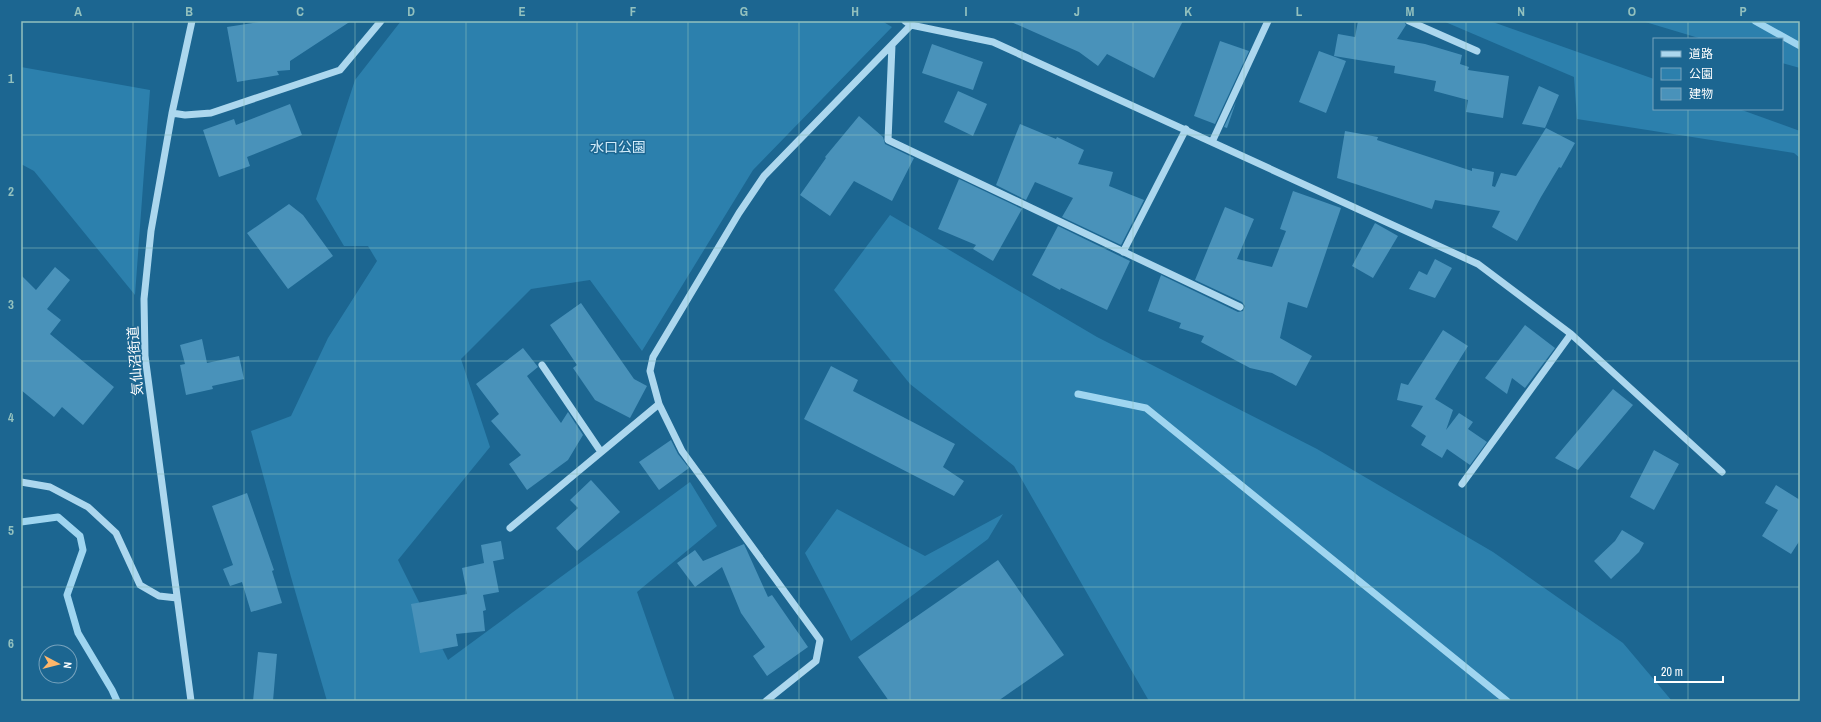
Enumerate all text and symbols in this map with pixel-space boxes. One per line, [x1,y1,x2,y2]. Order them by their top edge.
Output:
text: A [74,3,82,20]
text: B [185,3,193,20]
text: C [296,3,304,20]
text: D [407,3,415,20]
text: E [518,3,526,20]
text: F [630,3,637,20]
text: G [740,3,748,20]
text: H [851,3,859,20]
text: I [965,3,968,20]
text: J [1074,3,1080,20]
text: K [1184,3,1192,20]
text: L [1296,3,1303,20]
text: M [1406,3,1415,20]
text: N [1517,3,1525,20]
text: O [1628,3,1636,20]
text: P [1739,3,1747,20]
legend [1653,38,1783,110]
text: 道路 [1689,46,1713,62]
text: 公園 [1689,66,1713,82]
text: 1 [8,70,14,87]
text: 建物 [1689,86,1713,102]
park label: 水口公園 [590,138,646,156]
text: 2 [8,183,14,200]
text: 3 [8,296,14,313]
street label: 気仙沼街道 [124,325,146,397]
text: 4 [8,409,14,426]
text: 5 [8,522,14,539]
text: 6 [8,635,14,652]
north arrow [38,644,78,684]
scale bar [1655,658,1723,684]
text: N [61,661,75,669]
text: 20 m [1661,664,1683,680]

